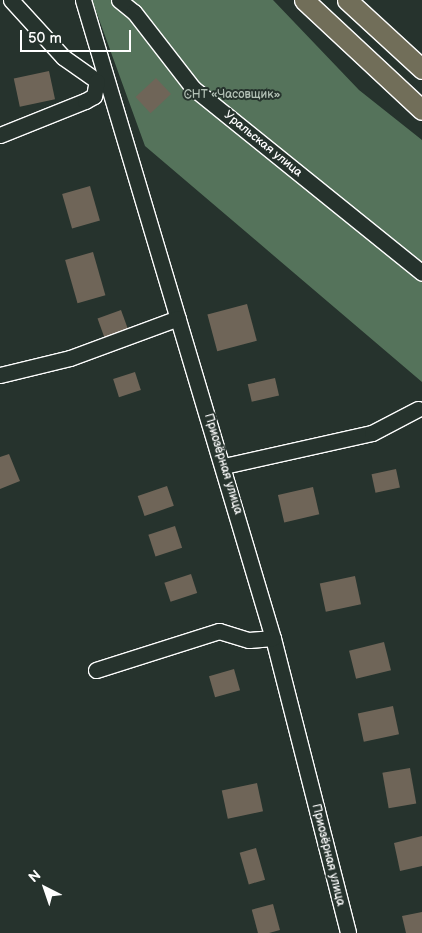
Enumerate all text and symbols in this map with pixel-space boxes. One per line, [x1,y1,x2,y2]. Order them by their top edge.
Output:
scale bar [22,20,134,52]
text: 50 m [28,29,62,48]
park label: СНТ «Часовщик» [184,88,280,102]
street label: Уральская улица [221,108,305,180]
street label: Приозёрная улица [201,412,245,516]
street label: Приозёрная улица [308,802,348,908]
north arrow [20,863,70,913]
text: N [25,866,44,886]

